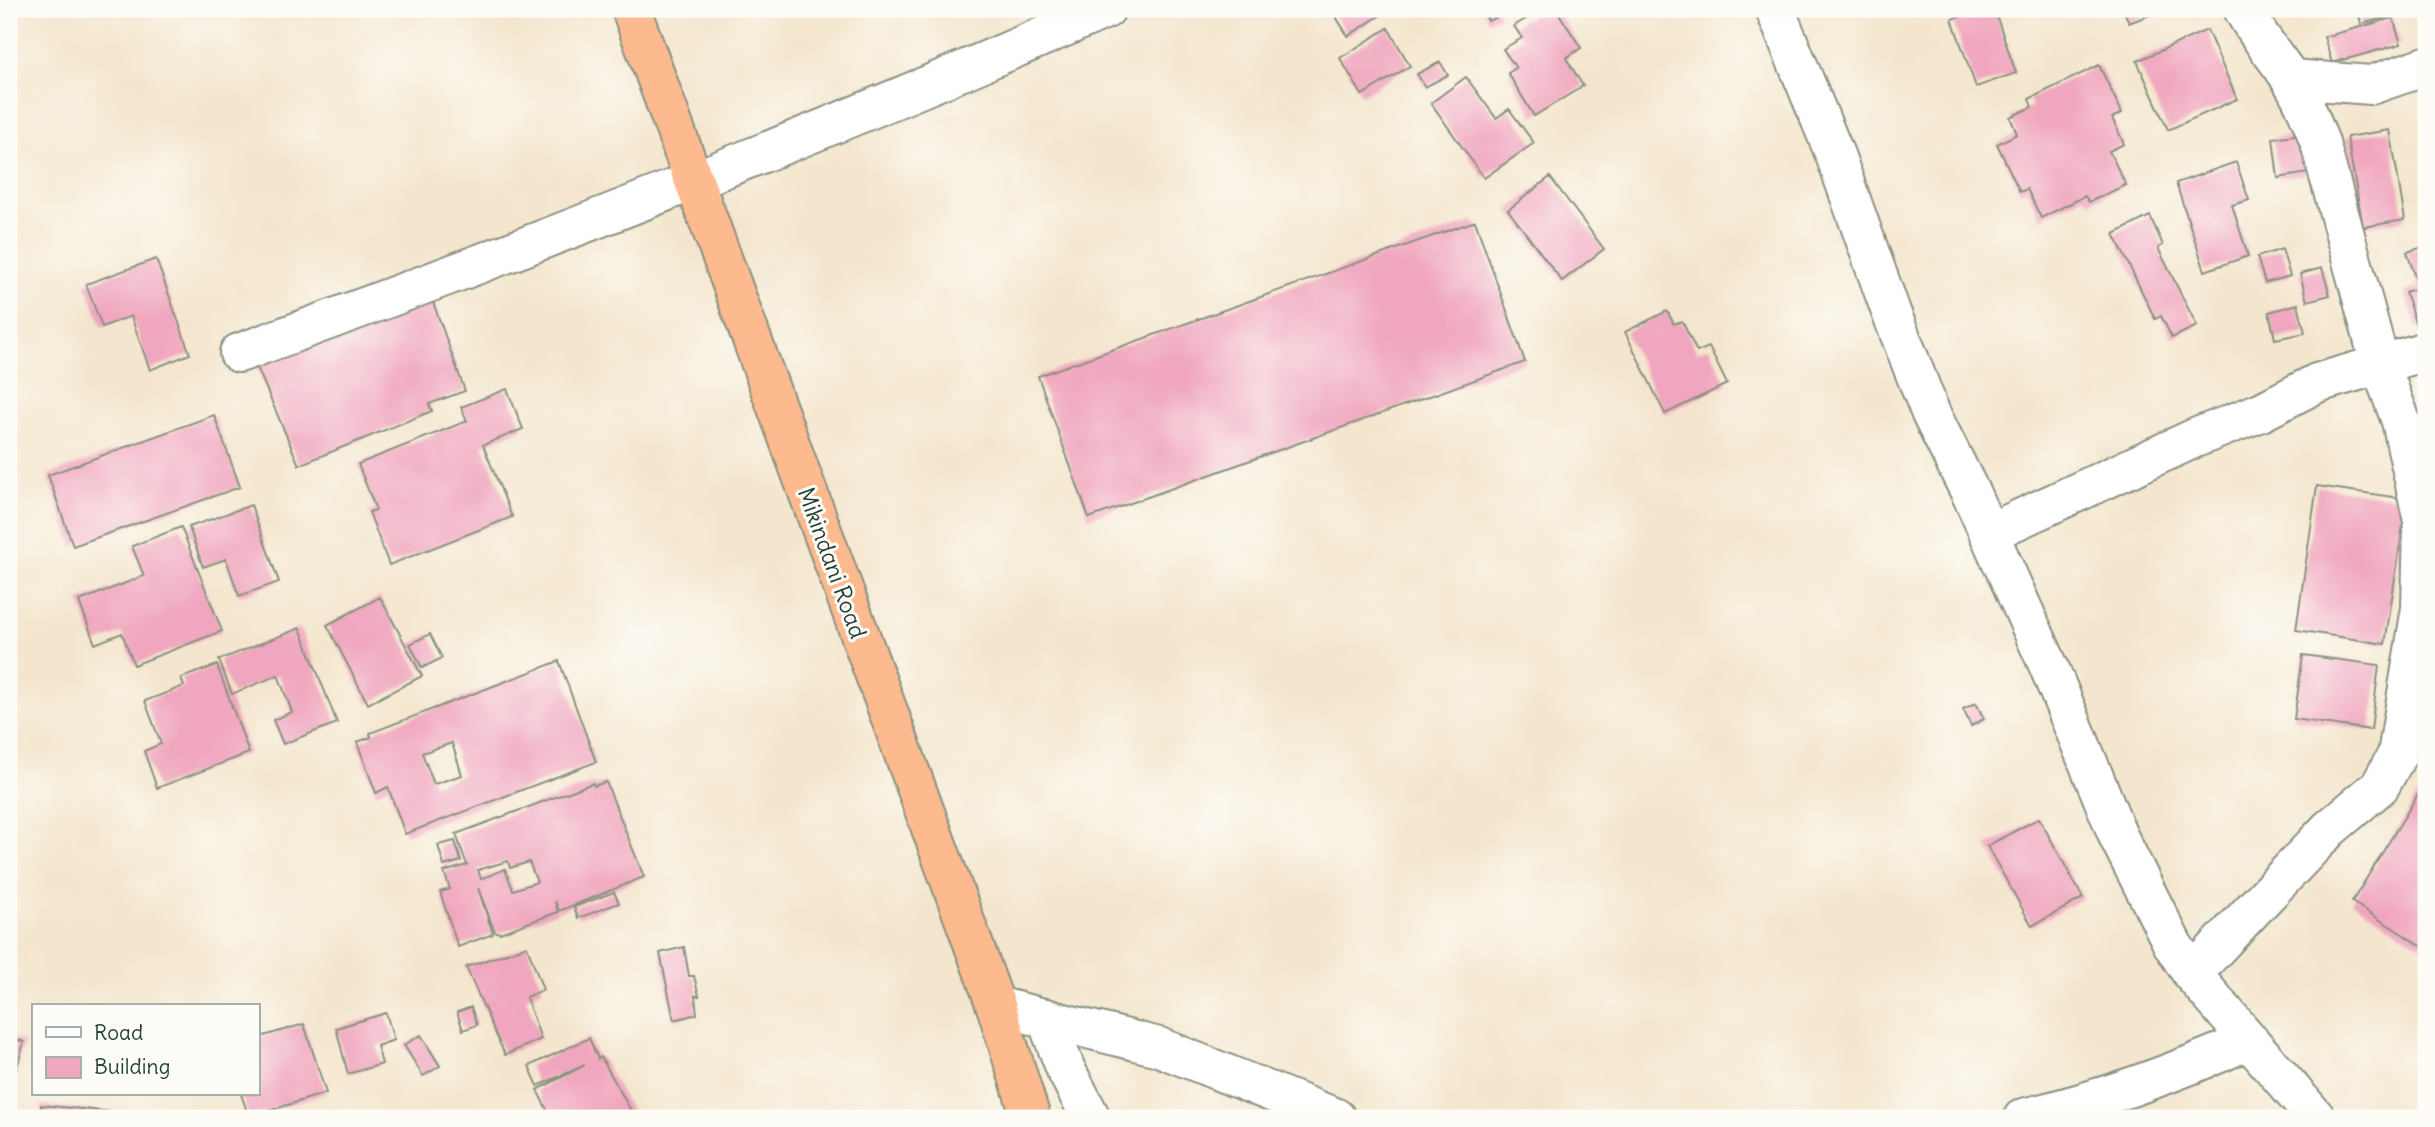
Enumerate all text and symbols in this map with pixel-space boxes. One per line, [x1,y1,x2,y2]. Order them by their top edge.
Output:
street label: Mikindani Road [792,483,873,642]
legend [32,1004,259,1096]
text: Road [94,1019,143,1046]
text: Building [94,1053,170,1080]

